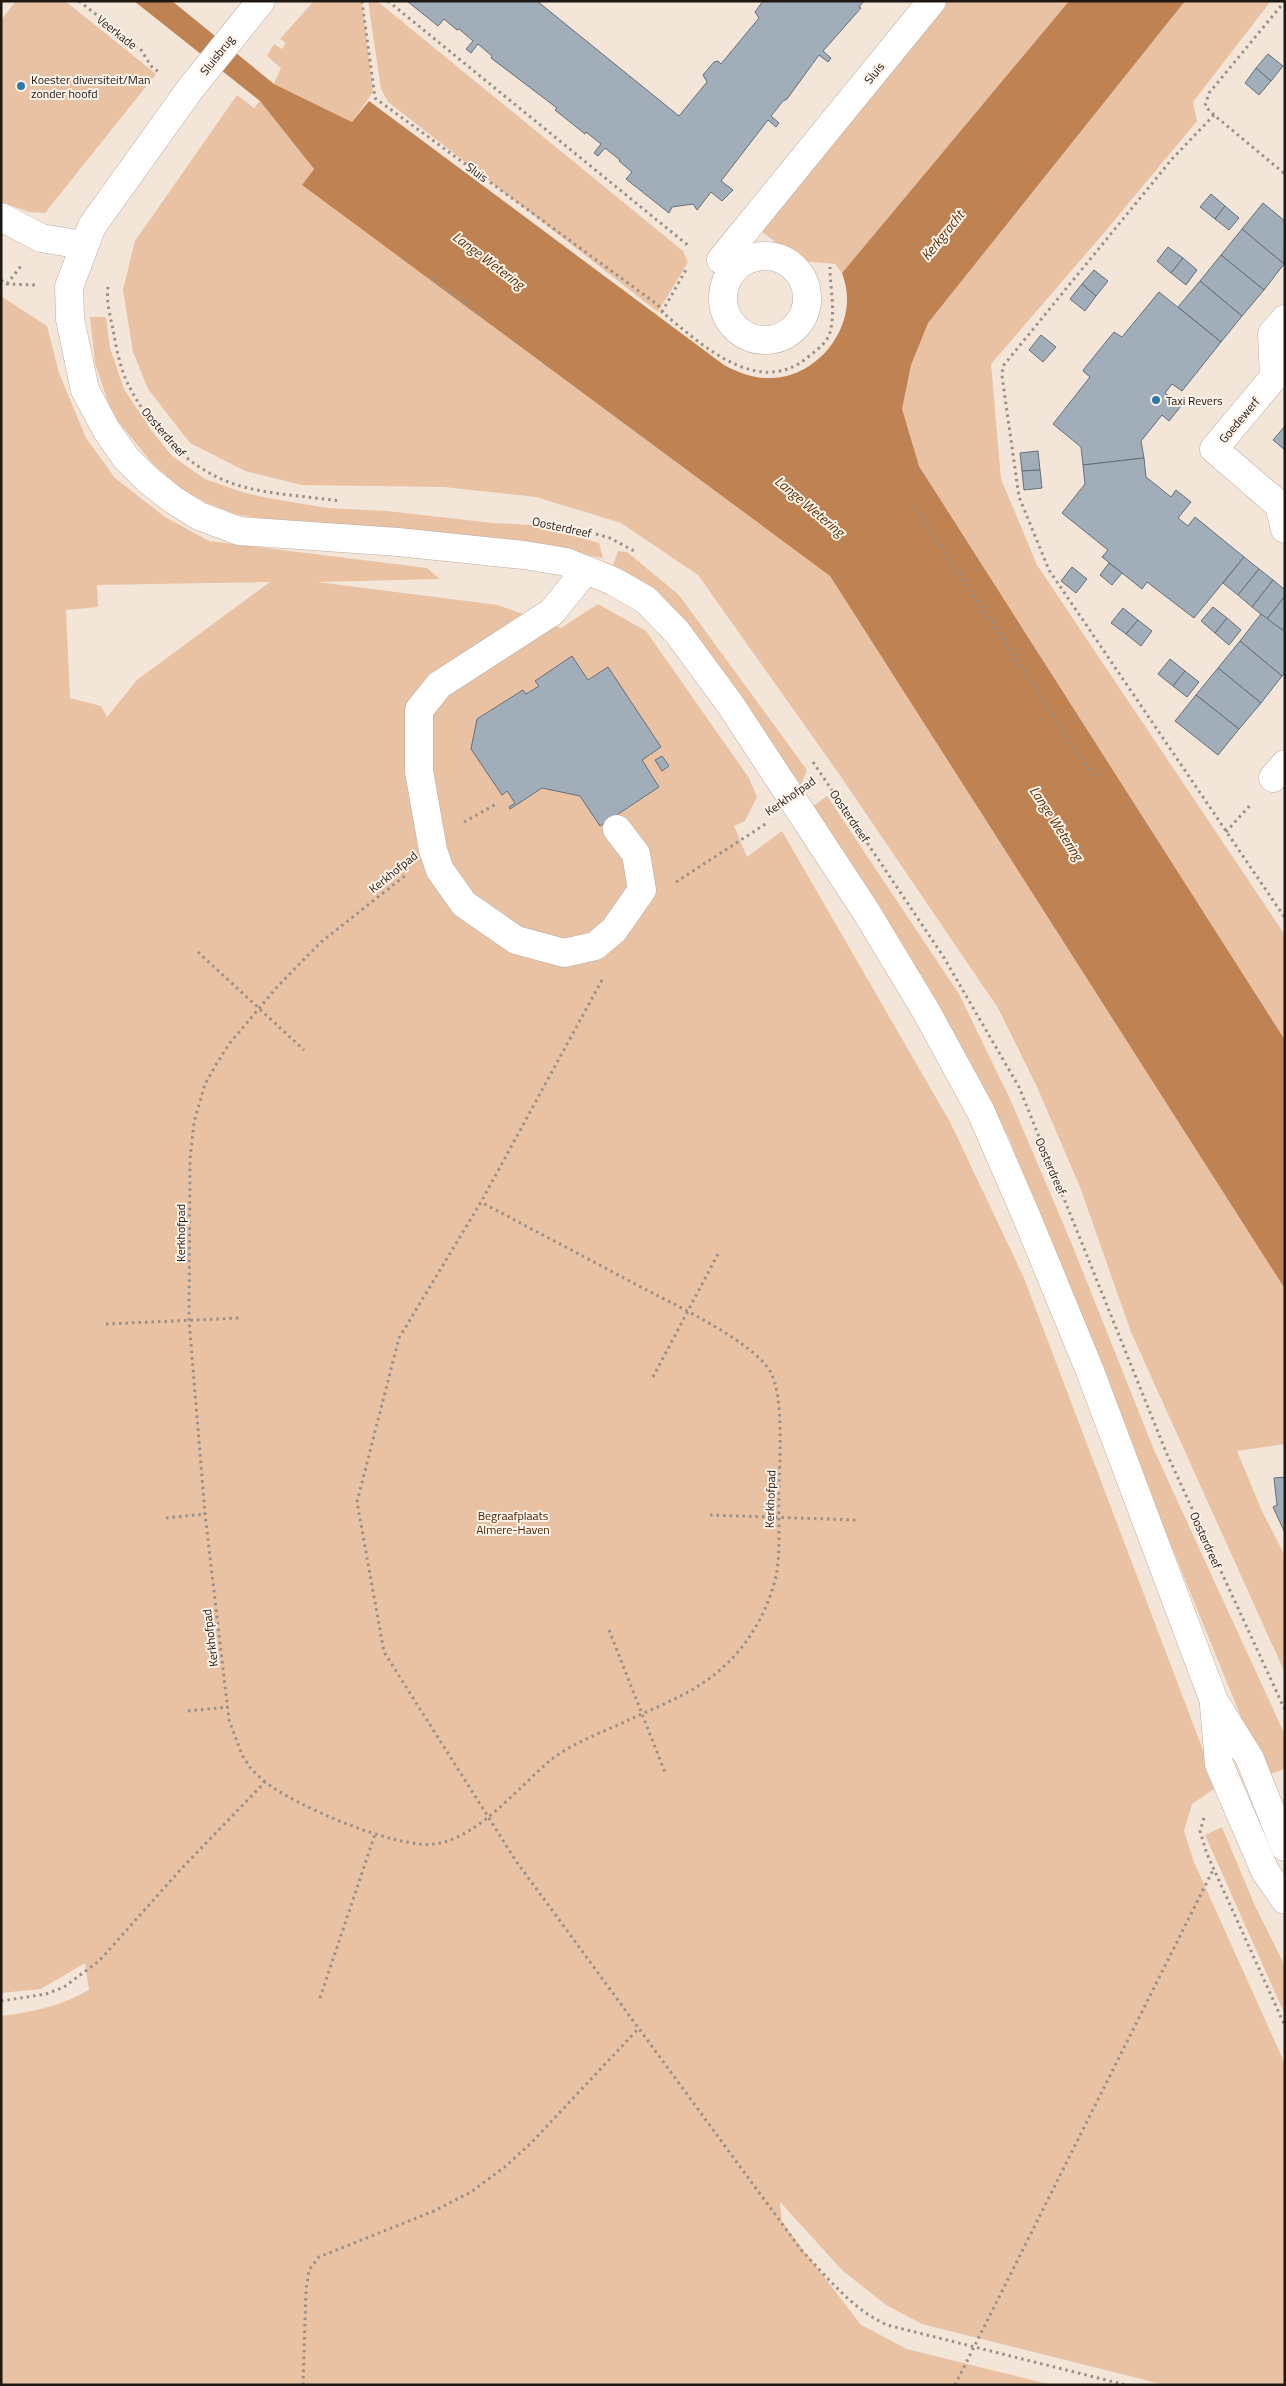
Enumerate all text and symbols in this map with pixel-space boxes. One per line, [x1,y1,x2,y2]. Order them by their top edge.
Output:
street label: Veerkade [93,10,141,54]
street label: Sluisbrug [195,31,239,79]
street label: Sluis [859,57,889,88]
place label: Koester diversiteit/Man zonder hoofd [31,70,150,103]
marker: Koester diversiteit/Man zonder hoofd [15,80,27,92]
street label: Sluis [462,157,493,187]
water label: Kerkgracht [915,204,970,264]
water label: Lange Wetering [449,226,531,295]
place label: Taxi Revers [1166,391,1223,410]
street label: Goedewerf [1214,393,1264,447]
marker: Taxi Revers [1150,394,1162,406]
street label: Oosterdreef [137,403,191,461]
water label: Lange Wetering [770,470,851,542]
street label: Oosterdreef [530,511,594,543]
street label: Kerkhofpad [761,772,819,820]
water label: Lange Wetering [1025,781,1090,866]
street label: Oosterdreef [825,786,875,846]
street label: Kerkhofpad [364,846,422,898]
street label: Oosterdreef [1030,1134,1072,1198]
street label: Kerkhofpad [171,1204,190,1262]
street label: Kerkhofpad [759,1470,781,1528]
park label: Begraafplaats Almere-Haven [476,1506,550,1539]
street label: Oosterdreef [1185,1508,1227,1572]
street label: Kerkhofpad [197,1608,223,1668]

